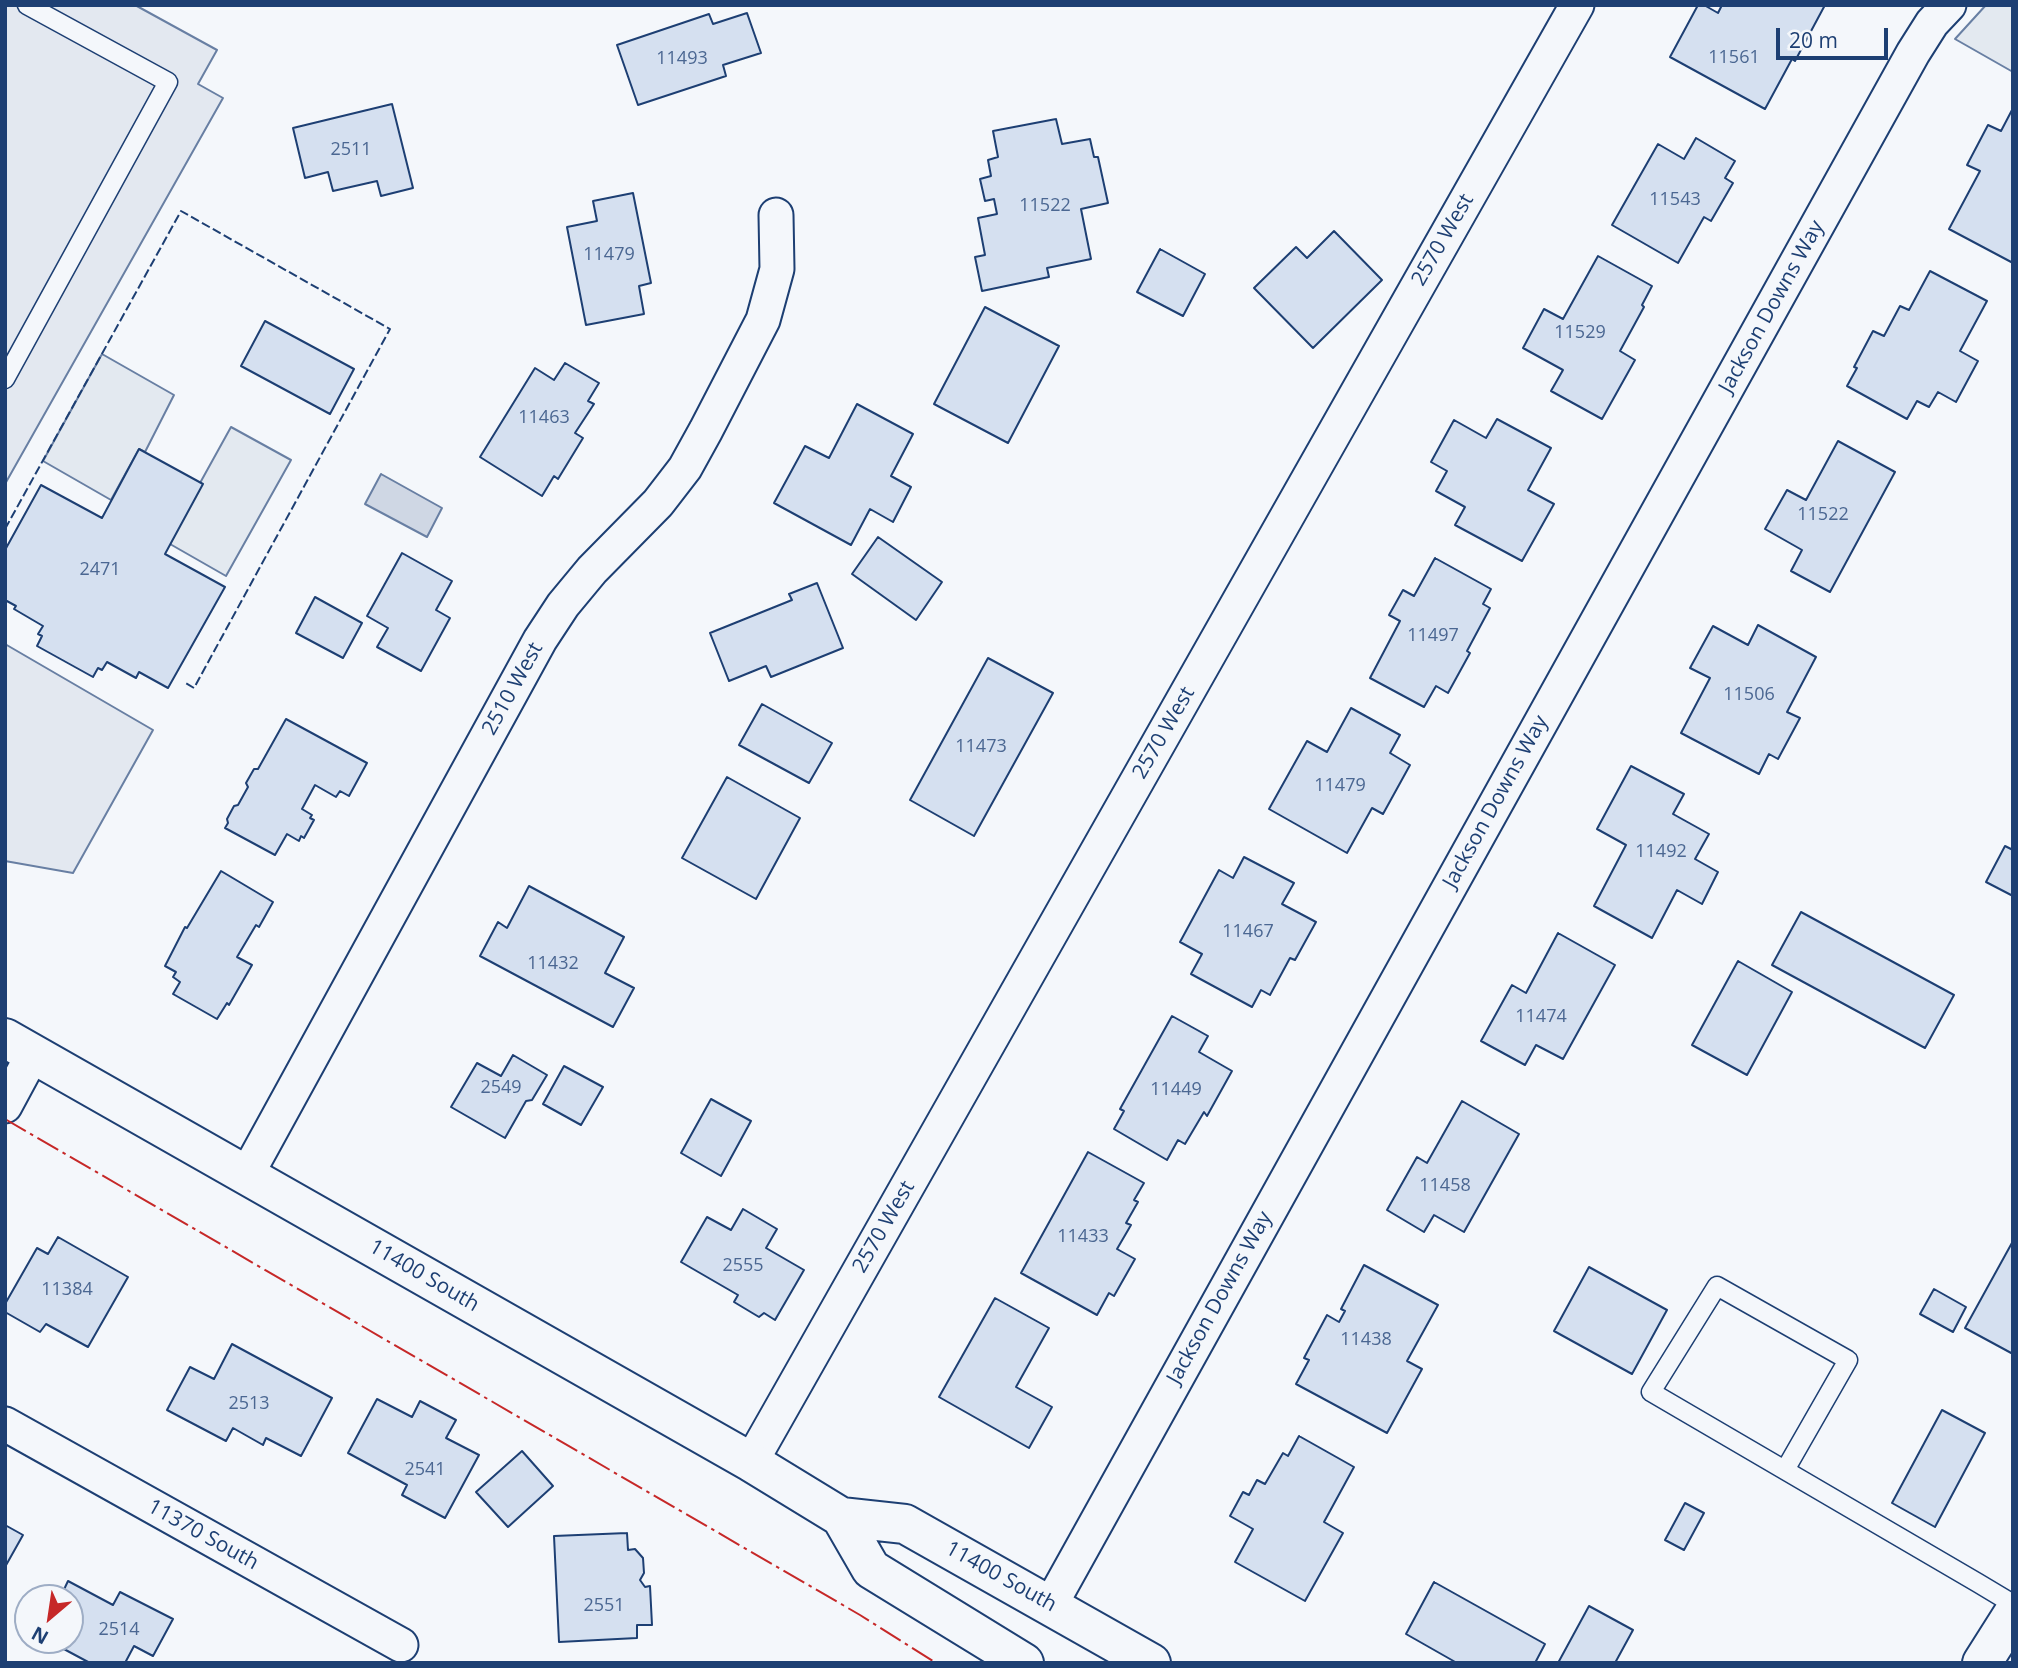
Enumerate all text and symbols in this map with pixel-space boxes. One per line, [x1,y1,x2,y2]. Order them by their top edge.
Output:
scale bar [1780,14,1892,58]
text: 20 m [1789,26,1838,54]
house number: 11561 [1708,47,1760,69]
house number: 11493 [656,48,708,70]
house number: 2511 [330,139,372,161]
street label: 2570 West [1407,189,1479,291]
house number: 11543 [1649,189,1701,211]
house number: 11522 [1019,195,1071,217]
street label: Jackson Downs Way [1714,216,1830,398]
house number: 11479 [583,244,635,266]
house number: 11529 [1554,322,1606,344]
house number: 11463 [518,407,570,429]
house number: 11522 [1797,504,1849,526]
house number: 2471 [79,559,121,581]
house number: 11497 [1407,625,1459,647]
street label: 2510 West [477,638,549,740]
street label: 2570 West [1128,682,1200,784]
house number: 11506 [1723,684,1775,706]
street label: Jackson Downs Way [1438,711,1554,893]
house number: 11473 [955,736,1007,758]
house number: 11479 [1314,775,1366,797]
house number: 11492 [1635,841,1687,863]
house number: 11467 [1222,921,1274,943]
house number: 11432 [527,953,579,975]
house number: 11474 [1515,1006,1567,1028]
house number: 2549 [480,1077,522,1099]
house number: 11449 [1150,1079,1202,1101]
house number: 11458 [1419,1175,1471,1197]
street label: 2570 West [848,1176,920,1278]
street label: Jackson Downs Way [1162,1207,1278,1389]
house number: 11433 [1057,1226,1109,1248]
street label: 11400 South [364,1234,484,1318]
house number: 2555 [722,1255,764,1277]
house number: 11384 [41,1279,93,1301]
house number: 11438 [1340,1329,1392,1351]
house number: 2513 [228,1393,270,1415]
house number: 2541 [404,1459,446,1481]
street label: 11370 South [143,1494,263,1576]
street label: 11400 South [941,1536,1061,1618]
north arrow [14,1584,84,1654]
house number: 2551 [583,1595,625,1617]
house number: 2514 [98,1619,140,1641]
text: N [27,1621,53,1651]

